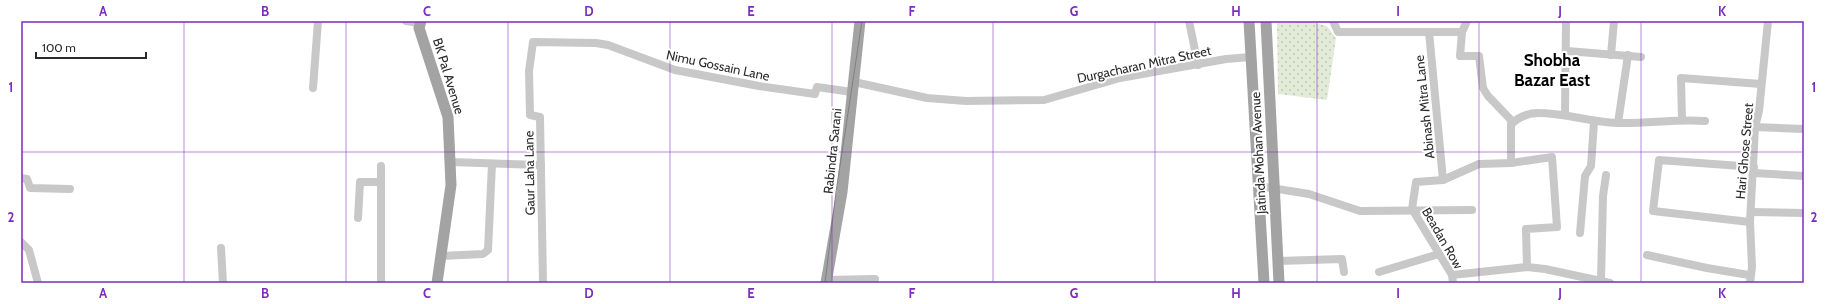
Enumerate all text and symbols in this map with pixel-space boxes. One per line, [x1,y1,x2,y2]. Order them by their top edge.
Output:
text: A [99,3,108,19]
text: B [261,3,269,19]
text: C [423,3,431,19]
text: D [584,3,594,19]
text: E [747,3,755,19]
text: F [909,3,916,19]
text: G [1070,3,1079,19]
text: H [1231,3,1241,19]
text: I [1396,3,1400,19]
text: J [1557,3,1562,19]
text: K [1718,3,1727,19]
scale bar [36,34,146,60]
street label: BK Pal Avenue [430,36,468,116]
text: 100 m [42,40,76,55]
street label: Durgacharan Mitra Street [1075,42,1213,86]
street label: Nimu Gossain Lane [665,46,772,84]
district label: Shobha Bazar East [1514,50,1590,90]
street label: Abinash Mitra Lane [1411,54,1437,160]
text: 1 [9,79,13,95]
text: 1 [1812,79,1816,95]
street label: Jatinda Mohan Avenue [1247,91,1269,216]
street label: Hari Ghose Street [1732,102,1756,200]
street label: Rabindra Sarani [820,108,844,194]
street label: Gaur Laha Lane [520,130,538,215]
street label: Beadan Row [1419,204,1467,272]
text: 2 [8,209,15,225]
text: 2 [1811,209,1818,225]
text: A [99,285,108,301]
text: B [261,285,269,301]
text: C [423,285,431,301]
text: D [584,285,594,301]
text: E [747,285,755,301]
text: F [909,285,916,301]
text: G [1070,285,1079,301]
text: H [1231,285,1241,301]
text: I [1396,285,1400,301]
text: J [1557,285,1562,301]
text: K [1718,285,1727,301]

